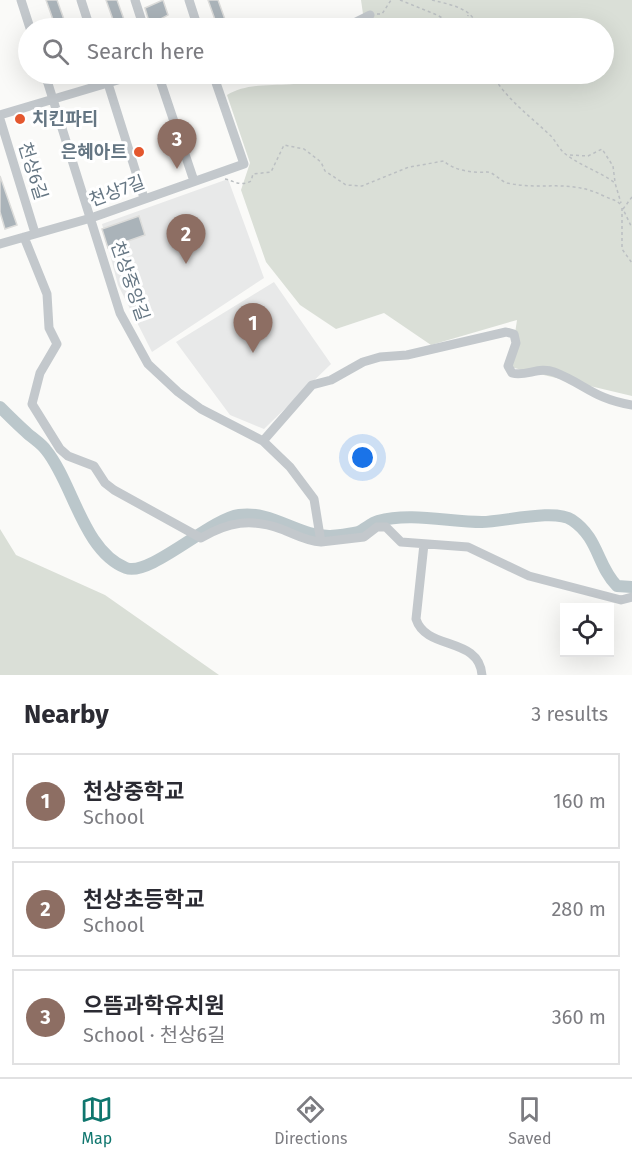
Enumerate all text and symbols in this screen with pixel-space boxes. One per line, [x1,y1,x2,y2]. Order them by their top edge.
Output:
search box [18,18,614,84]
icon: search [39,35,72,68]
text: Search here [87,38,205,65]
place label: 치킨파티 [32,108,98,130]
marker: 치킨파티 [13,112,27,126]
pin: 3 [158,120,196,169]
street label: 천상6길 [14,139,52,203]
place label: 은혜아트 [61,141,127,163]
marker: 은혜아트 [132,145,146,159]
street label: 천상7길 [86,171,148,211]
pin: 2 [166,214,206,264]
street label: 천상중앙길 [106,238,154,324]
pin: 1 [234,304,272,353]
your location [348,443,377,472]
map controls [560,603,614,657]
button: locate [560,603,614,657]
text: Nearby [24,699,109,730]
text: 3 results [531,702,608,726]
text: 천상중학교 [83,778,184,805]
text: 1 [41,789,50,813]
text: 160 m [553,789,606,813]
text: School [83,805,144,829]
text: 천상초등학교 [83,886,204,913]
text: 2 [40,897,51,921]
text: 280 m [551,897,606,921]
text: School [83,913,144,937]
text: 으뜸과학유치원 [83,992,225,1019]
text: 3 [40,1005,51,1029]
text: 360 m [552,1005,606,1029]
text: School · 천상6길 [83,1023,226,1047]
tab: Map [80,1093,113,1148]
tab: Directions [274,1093,348,1148]
tab: Saved [508,1093,552,1148]

